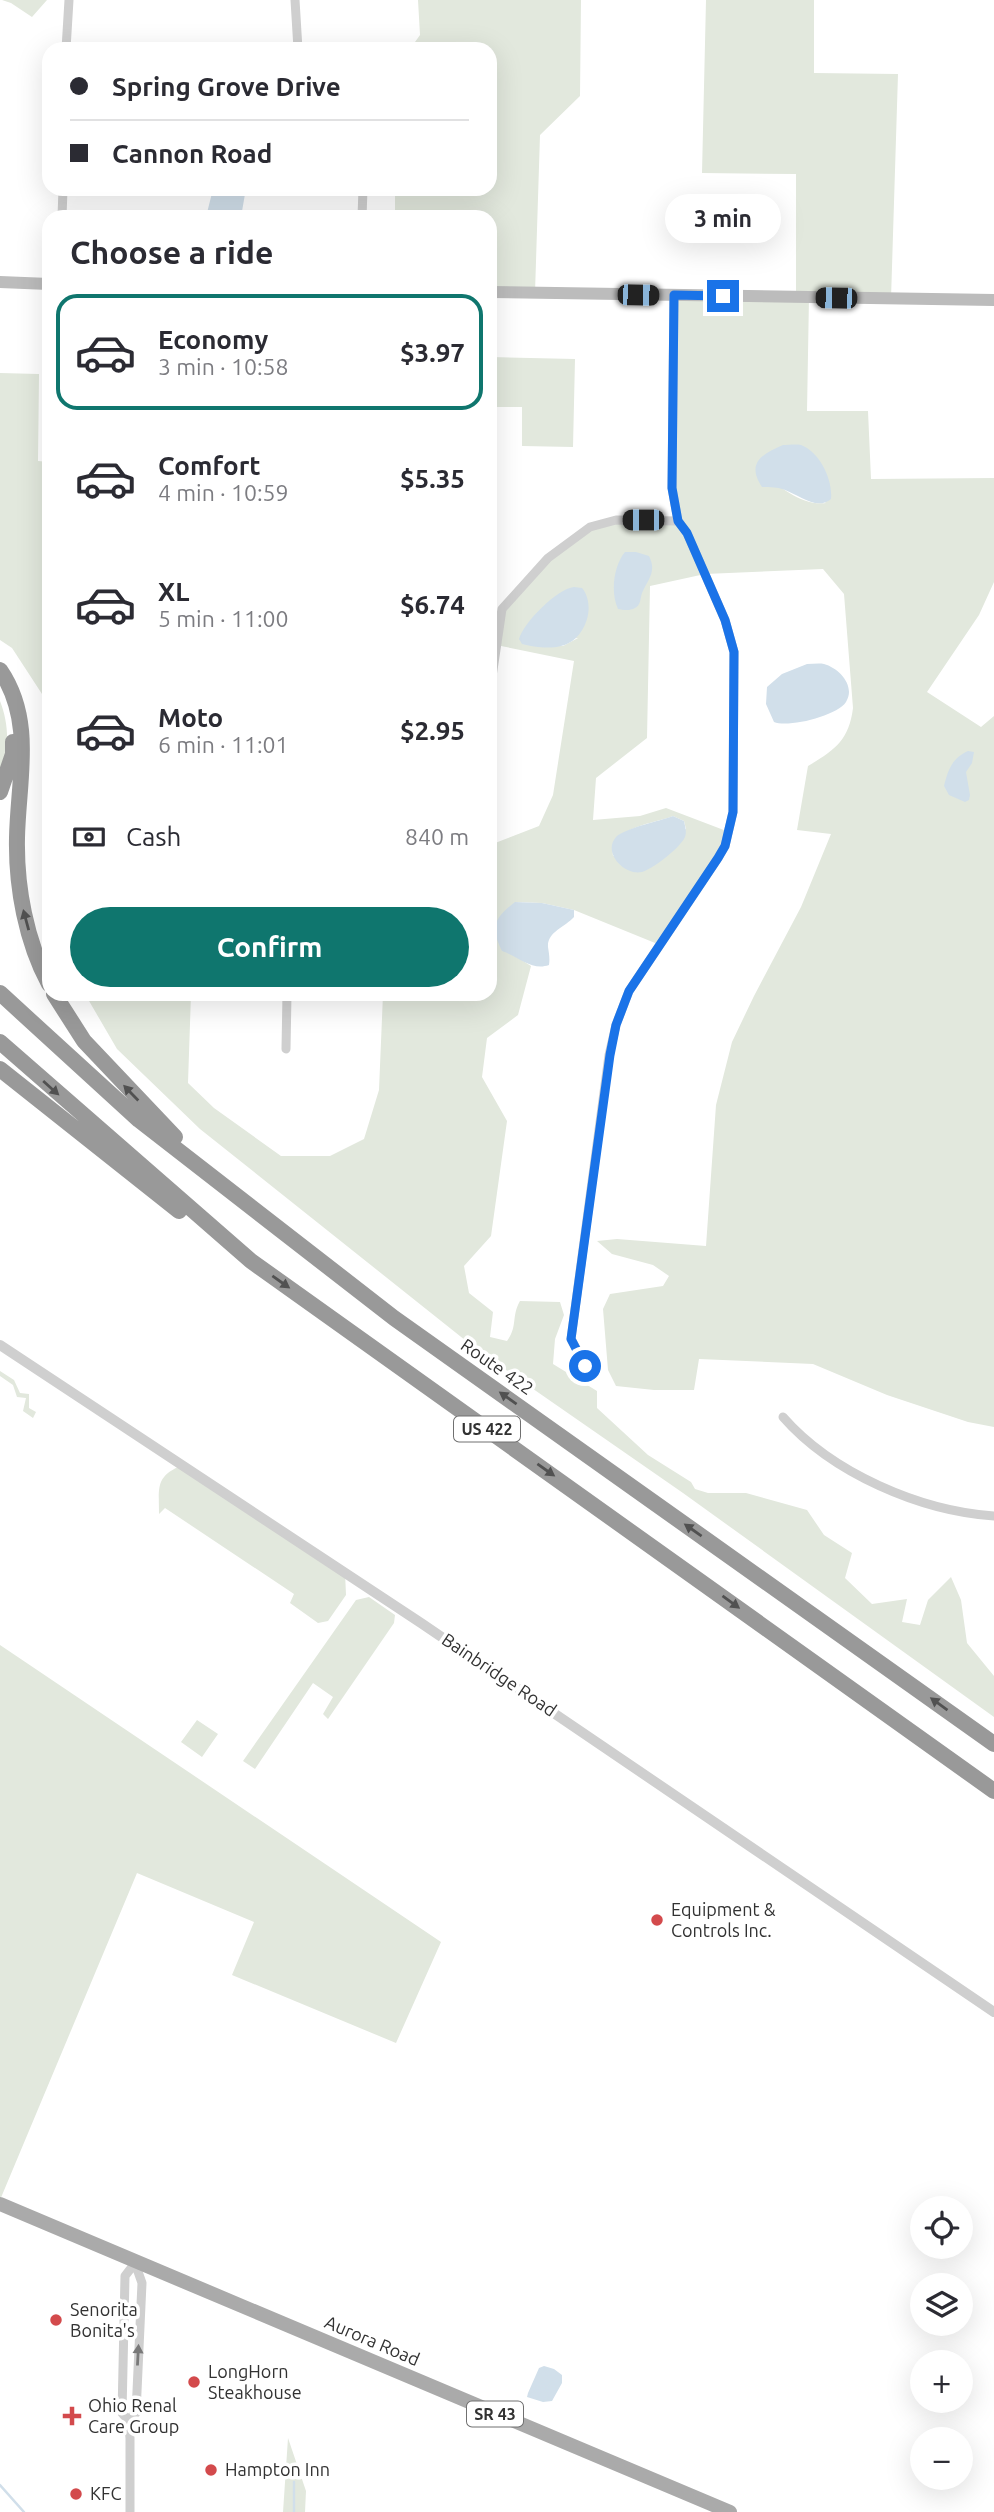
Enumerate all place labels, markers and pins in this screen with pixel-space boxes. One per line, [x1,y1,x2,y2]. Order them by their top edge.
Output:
place label: Equipment & Controls Inc. [671,1899,776,1940]
marker: Equipment & Controls Inc. [649,1912,665,1928]
place label: Senorita Bonita's [70,2299,138,2340]
marker: Senorita Bonita's [48,2312,64,2328]
place label: LongHorn Steakhouse [208,2361,302,2402]
marker: LongHorn Steakhouse [186,2374,202,2390]
place label: Ohio Renal Care Group [88,2395,179,2436]
marker: Ohio Renal Care Group [62,2406,82,2426]
place label: Hampton Inn [225,2459,330,2479]
marker: Hampton Inn [203,2462,219,2478]
place label: KFC [90,2483,121,2503]
marker: KFC [68,2486,84,2502]

